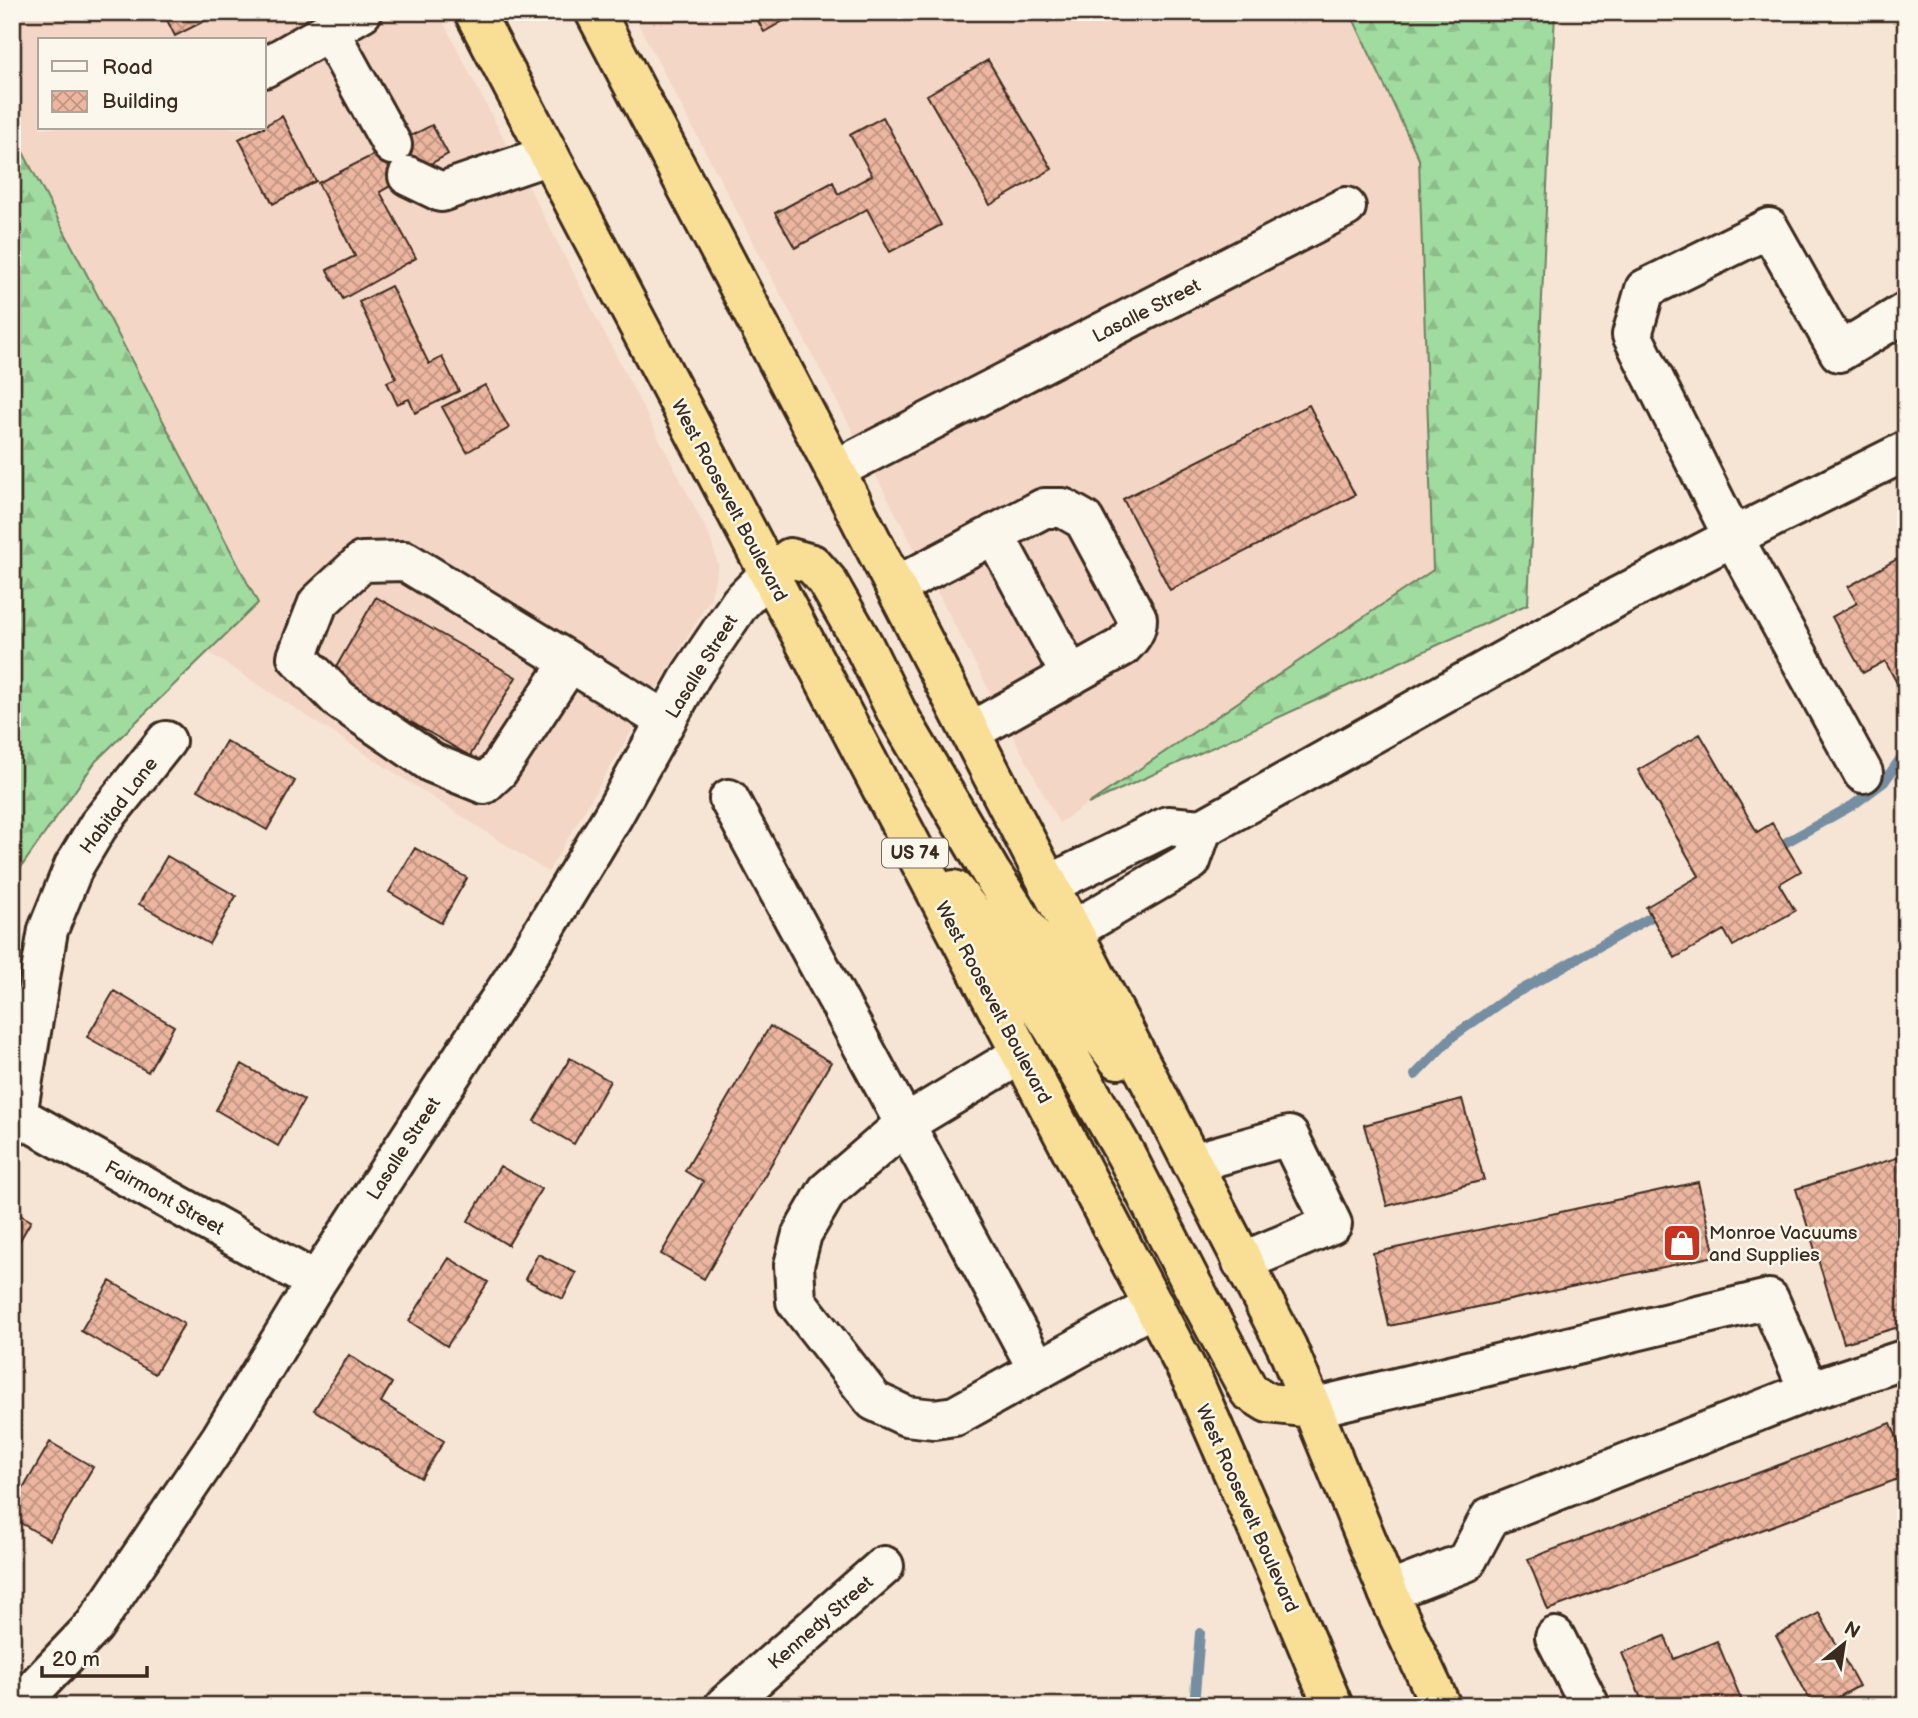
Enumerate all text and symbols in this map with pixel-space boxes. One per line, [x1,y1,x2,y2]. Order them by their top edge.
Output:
legend [38,38,266,130]
text: Road [102,55,153,80]
text: Building [102,89,178,114]
street label: Lasalle Street [1089,274,1205,348]
street label: West Roosevelt Boulevard [666,396,792,606]
street label: Lasalle Street [661,611,743,723]
street label: Habitad Lane [75,753,163,859]
road number: US 74 [882,838,948,868]
street label: West Roosevelt Boulevard [930,898,1056,1108]
street label: Lasalle Street [363,1093,446,1204]
street label: Fairmont Street [101,1156,228,1241]
shop icon: Monroe Vacuums and Supplies [1661,1222,1703,1264]
place label: Monroe Vacuums and Supplies [1709,1222,1857,1267]
street label: West Roosevelt Boulevard [1190,1401,1303,1616]
street label: Kennedy Street [764,1571,878,1675]
north arrow [1810,1610,1880,1680]
text: N [1840,1617,1864,1644]
scale bar [42,1634,147,1678]
text: 20 m [52,1647,100,1672]

